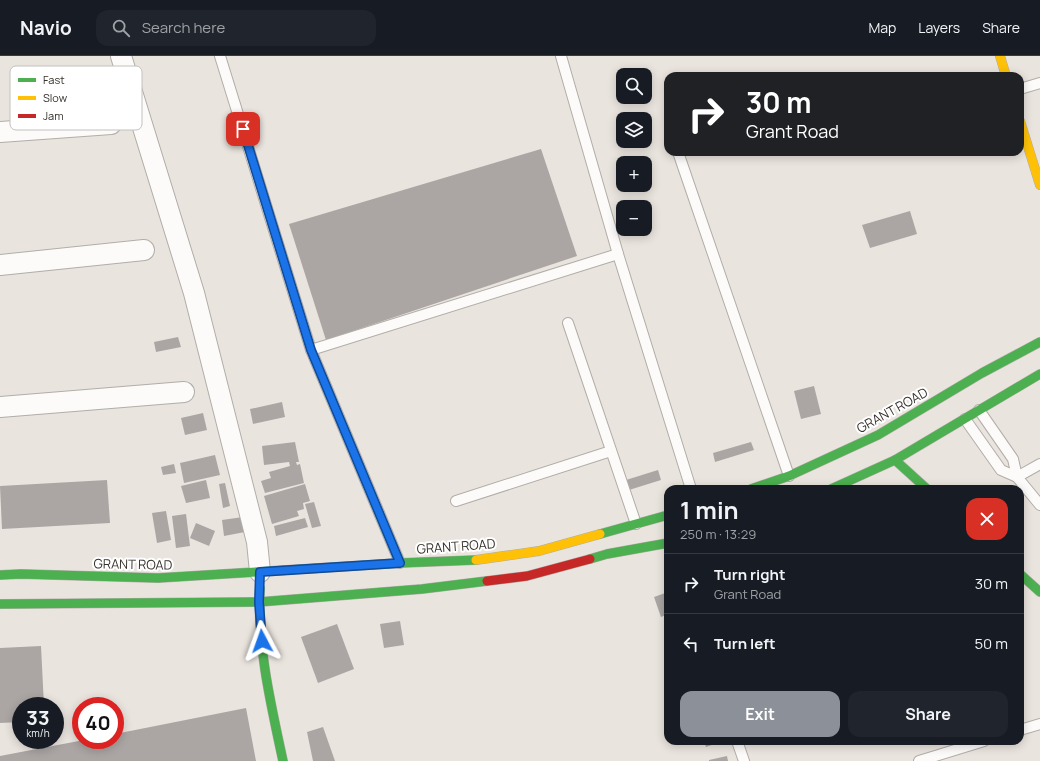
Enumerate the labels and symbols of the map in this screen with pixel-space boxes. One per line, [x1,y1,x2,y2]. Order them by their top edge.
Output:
legend [10,66,142,130]
text: Fast [43,72,65,87]
text: Slow [43,90,68,105]
text: Jam [43,108,64,123]
pin [226,112,260,146]
street label: GRANT ROAD [853,383,931,437]
street label: GRANT ROAD [416,534,496,558]
street label: GRANT ROAD [93,554,173,574]
position arrow [241,620,283,662]
speed limit sign: 40 [72,697,124,749]

